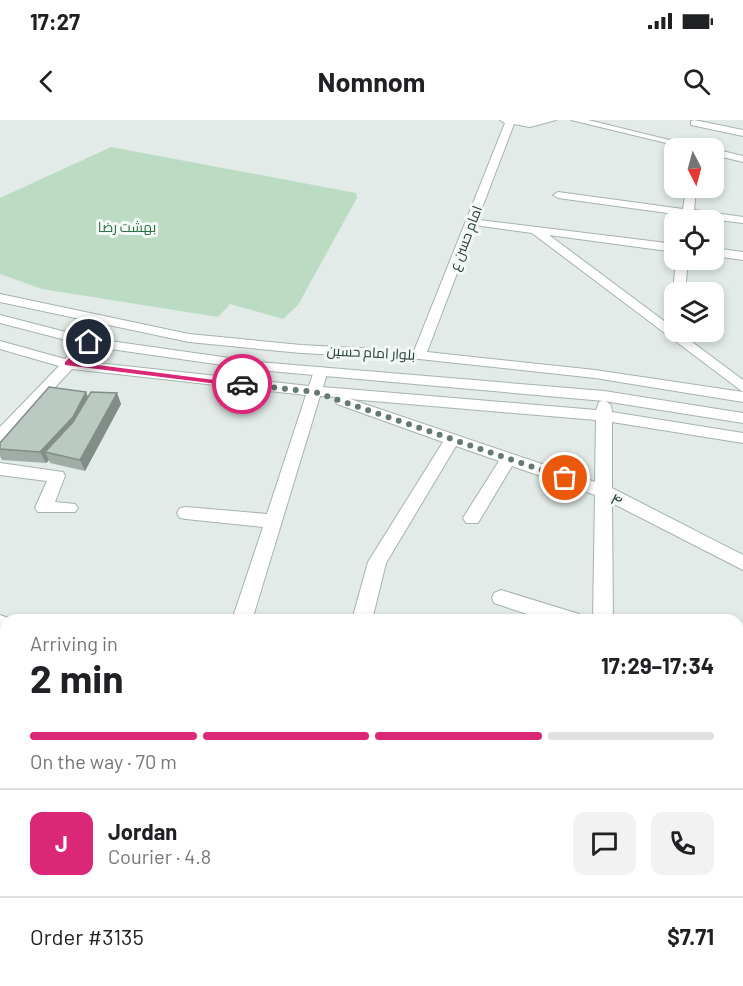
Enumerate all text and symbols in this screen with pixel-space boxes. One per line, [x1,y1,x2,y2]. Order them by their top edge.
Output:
text: 17:27 [30,8,80,34]
icon: back [30,65,63,98]
text: Nomnom [318,65,425,97]
icon: search [680,65,713,98]
north arrow [664,138,724,198]
map controls [664,138,724,342]
street label: امام حسن ع [445,203,487,274]
button: locate [664,210,724,270]
park label: بهشت رضا [98,218,156,235]
button: layers [664,282,724,342]
pin [63,316,114,367]
icon: home [72,325,105,358]
street label: بلوار امام حسین [326,341,416,365]
courier [212,354,272,414]
icon: car [226,368,259,401]
pin [539,452,590,503]
icon: bag [548,461,581,494]
street label: ۴ [608,488,626,510]
text: Arriving in [30,631,118,655]
text: 17:29–17:34 [601,652,714,678]
text: 2 min [30,654,123,701]
text: On the way · 70 m [30,749,177,773]
button: chat [573,812,636,875]
button: phone [651,812,714,875]
text: Jordan [108,818,177,844]
text: J [55,830,68,856]
text: Courier · 4.8 [108,844,211,868]
text: Order #3135 [30,923,144,949]
text: $7.71 [667,923,714,949]

